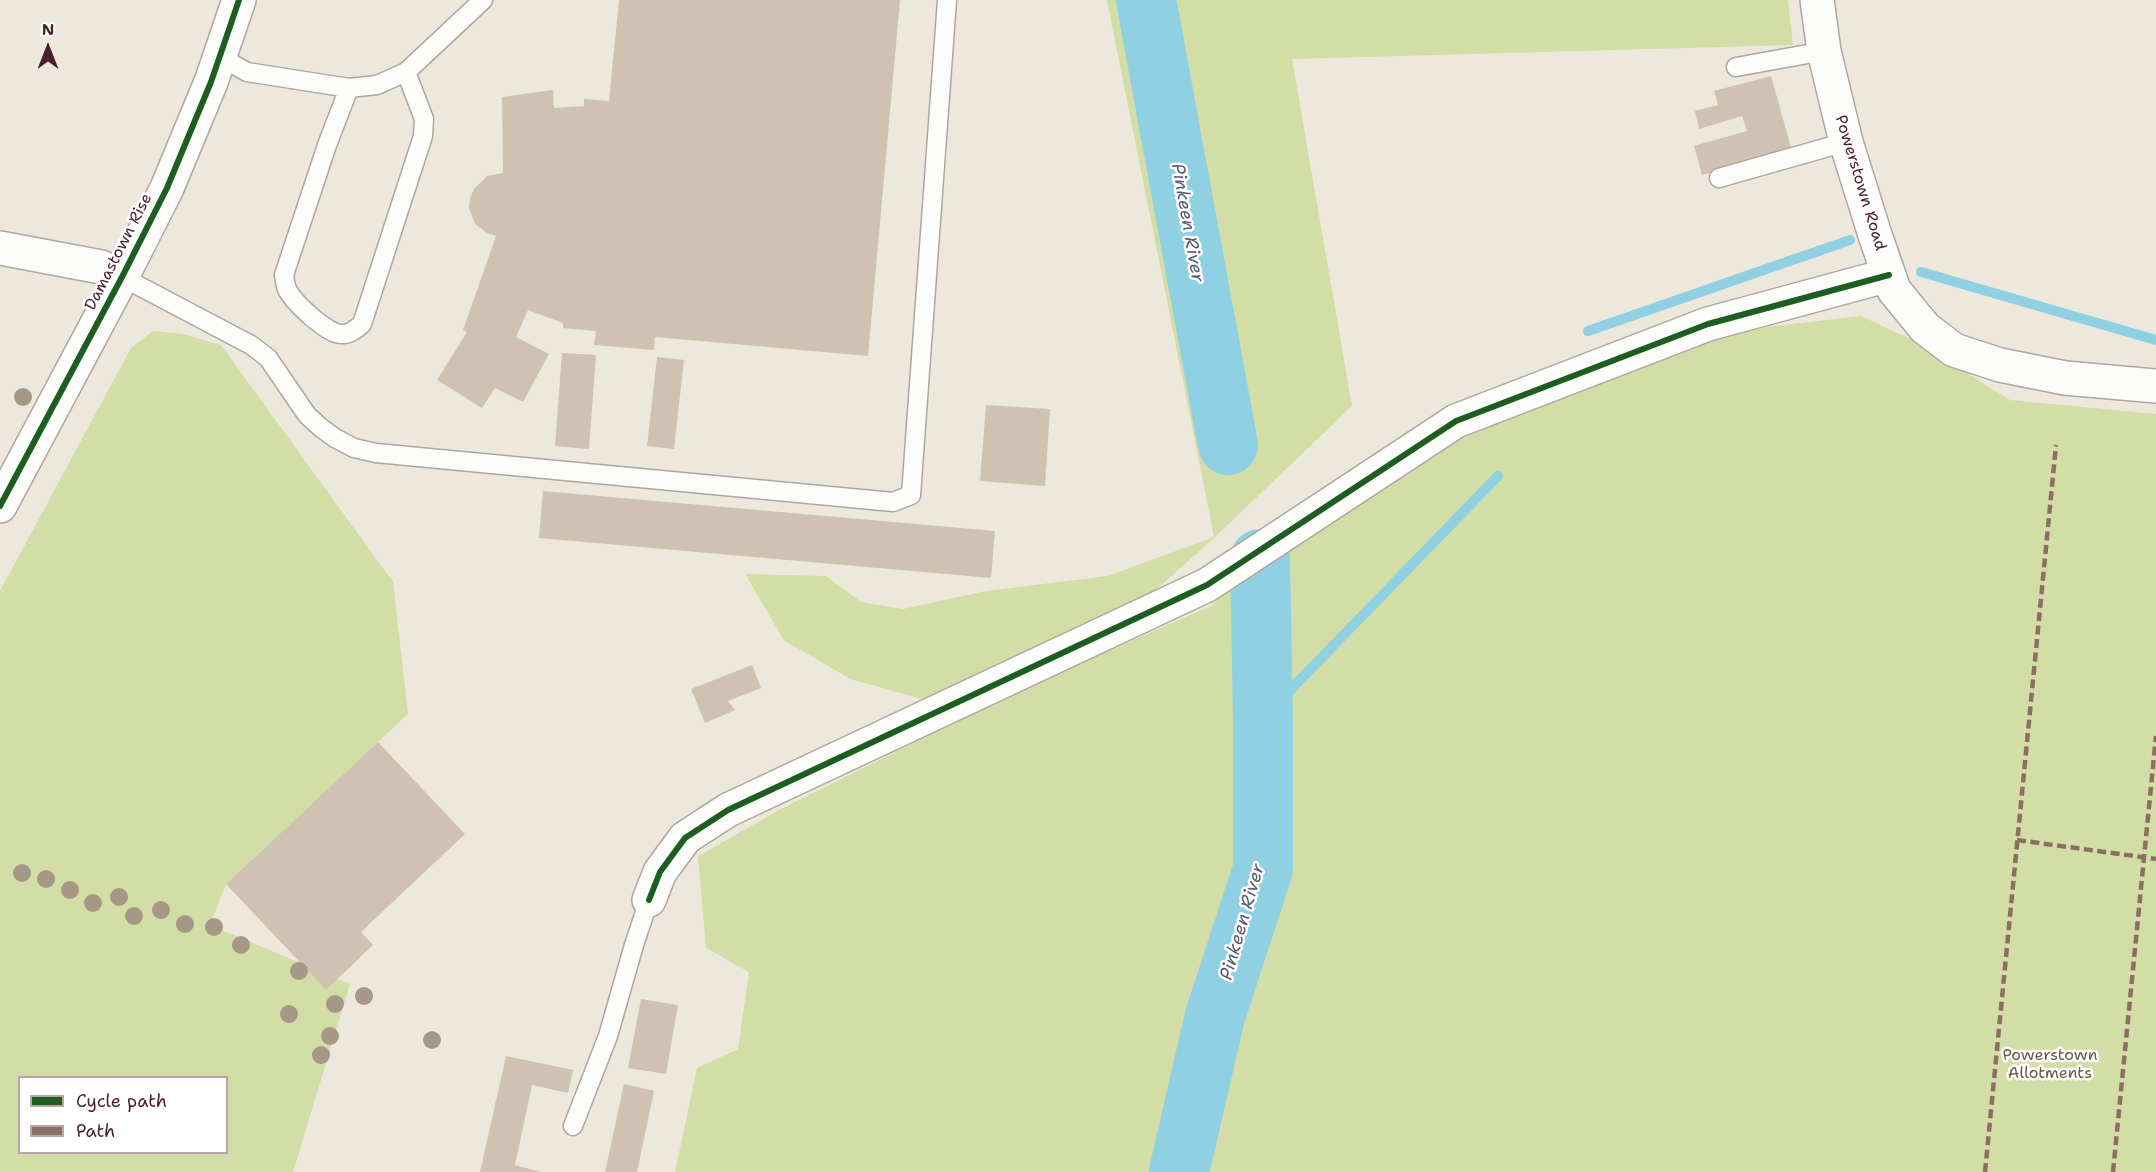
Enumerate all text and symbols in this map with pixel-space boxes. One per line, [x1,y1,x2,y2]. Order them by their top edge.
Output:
north arrow [18,18,78,78]
text: N [42,19,54,40]
street label: Powerstown Road [1830,113,1890,253]
water label: Pinkeen River [1166,162,1208,284]
street label: Damastown Rise [81,190,157,314]
water label: Pinkeen River [1216,861,1270,983]
park label: Powerstown Allotments [2003,1046,2097,1084]
legend [18,1076,228,1154]
text: Cycle path [76,1089,167,1113]
text: Path [76,1119,115,1143]

